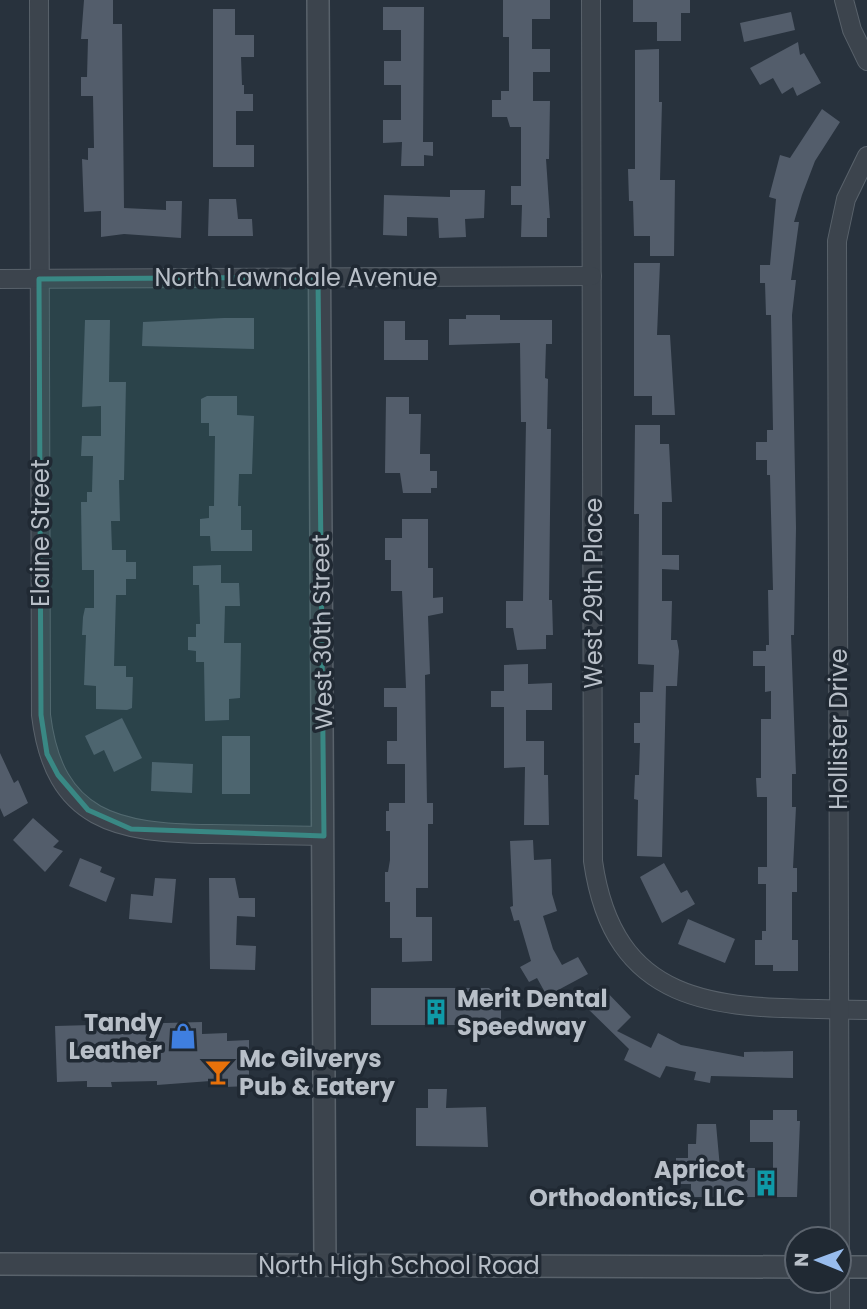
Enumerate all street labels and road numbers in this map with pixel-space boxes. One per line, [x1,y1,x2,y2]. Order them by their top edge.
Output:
street label: North Lawndale Avenue [154,261,438,294]
street label: Elaine Street [24,459,57,607]
street label: West 29th Place [577,498,610,688]
street label: West 30th Street [304,534,340,730]
street label: Hollister Drive [822,648,855,810]
street label: North High School Road [258,1249,540,1282]

